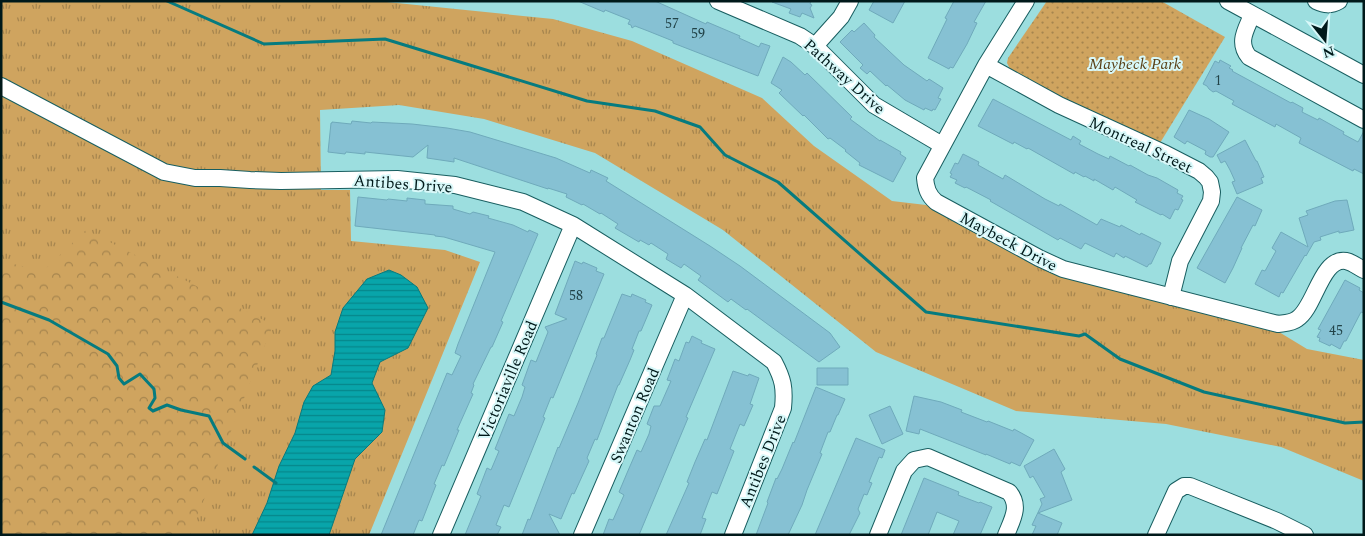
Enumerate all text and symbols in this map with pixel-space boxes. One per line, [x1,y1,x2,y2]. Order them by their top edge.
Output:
house number: 57 [665,13,679,34]
north arrow [1300,15,1350,65]
house number: 59 [691,23,705,44]
street label: Pathway Drive [798,33,891,120]
text: N [1320,40,1337,64]
park label: Maybeck Park [1089,52,1182,76]
house number: 1 [1215,70,1222,91]
street label: Montreal Street [1085,110,1197,180]
street label: Antibes Drive [353,169,453,199]
street label: Maybeck Drive [956,206,1062,278]
house number: 58 [569,285,583,306]
street label: Victoriaville Road [472,317,544,444]
house number: 45 [1329,320,1343,341]
street label: Swanton Road [604,364,666,467]
street label: Antibes Drive [733,411,793,512]

